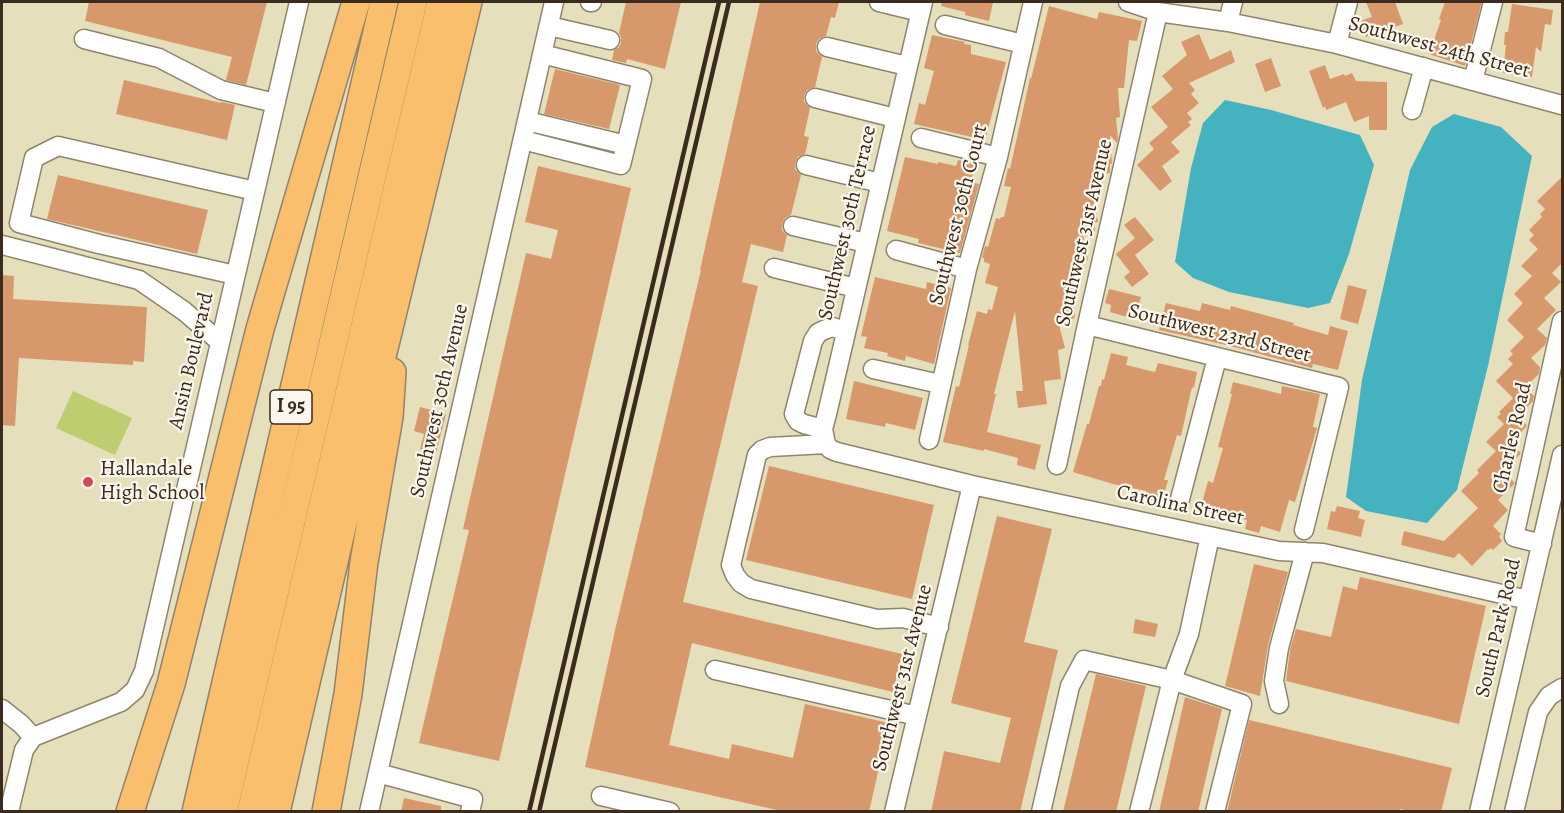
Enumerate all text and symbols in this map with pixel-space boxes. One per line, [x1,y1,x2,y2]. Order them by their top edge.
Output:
street label: Southwest 24th Street [1345,12,1533,84]
street label: Southwest 30th Court [924,122,994,308]
street label: Southwest 30th Terrace [813,123,883,323]
street label: Southwest 31st Avenue [1051,137,1119,329]
street label: Ansin Boulevard [164,290,220,432]
street label: Southwest 23rd Street [1125,299,1313,369]
street label: Southwest 30th Avenue [405,301,475,501]
street label: Charles Road [1488,380,1538,496]
road number: I 95 [270,390,312,424]
place label: Hallandale High School [100,457,204,507]
marker: Hallandale High School [81,475,95,489]
street label: Carolina Street [1114,480,1246,532]
street label: South Park Road [1471,556,1527,700]
street label: Southwest 31st Avenue [868,582,938,774]

